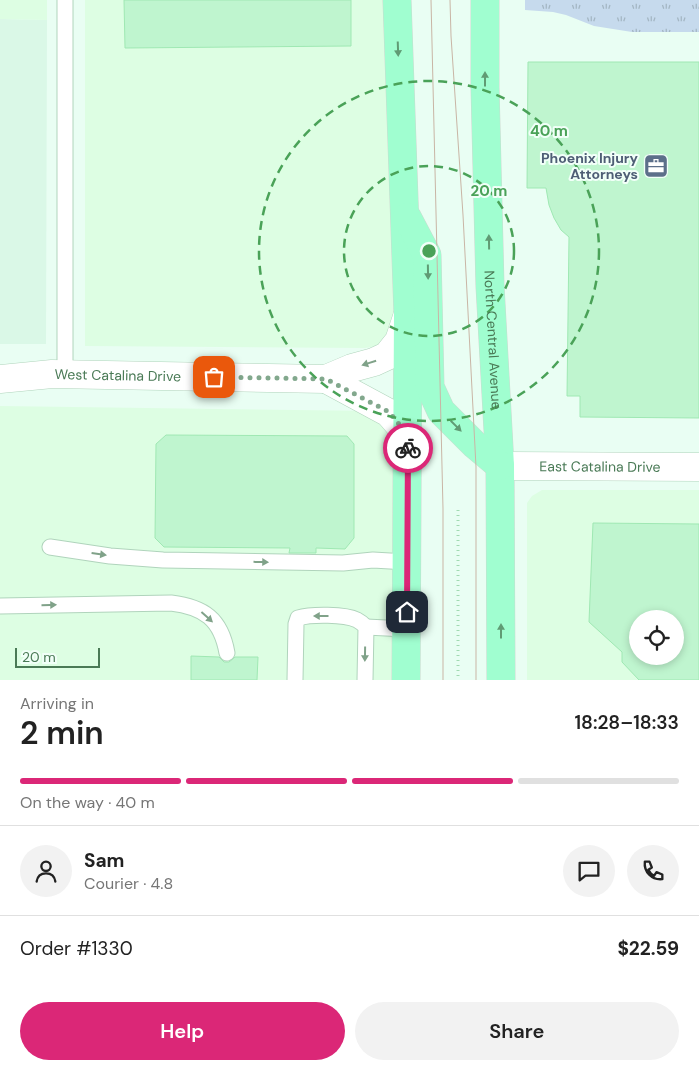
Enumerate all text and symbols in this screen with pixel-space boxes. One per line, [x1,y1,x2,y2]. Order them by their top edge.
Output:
one-way arrow [394,41,402,57]
one-way arrow [481,71,489,87]
text: 40 m [530,121,568,141]
place label: Phoenix Injury Attorneys [541,149,639,183]
office icon: Phoenix Injury Attorneys [643,153,669,179]
text: 20 m [471,181,507,201]
one-way arrow [485,233,493,249]
centre of rings [420,242,438,260]
one-way arrow [424,264,432,280]
street label: North Central Avenue [481,270,506,410]
pin [193,356,235,398]
one-way arrow [362,359,377,367]
icon: bag [200,363,228,391]
street label: West Catalina Drive [54,365,181,385]
one-way arrow [450,419,462,431]
courier [383,423,433,473]
icon: bike [394,434,422,462]
street label: East Catalina Drive [539,457,661,476]
one-way arrow [91,550,107,558]
one-way arrow [253,558,269,566]
pin [386,591,428,633]
icon: home [393,598,421,626]
one-way arrow [41,601,57,609]
map controls [629,610,684,665]
button: locate [629,610,684,665]
one-way arrow [201,611,214,622]
one-way arrow [312,612,328,620]
one-way arrow [497,623,505,639]
scale bar [15,645,100,668]
one-way arrow [361,646,369,662]
text: 20 m [22,648,56,666]
text: Arriving in [20,693,94,714]
text: 18:28–18:33 [574,710,679,735]
text: 2 min [20,712,104,754]
text: On the way · 40 m [20,792,155,813]
button: person [20,845,72,897]
button: chat [563,845,615,897]
button: phone [627,845,679,897]
text: Sam [84,848,125,873]
text: Courier · 4.8 [84,873,173,894]
text: Order #1330 [20,936,133,961]
text: $22.59 [617,936,679,961]
button: Help [20,1002,345,1060]
button: Share [355,1002,679,1060]

